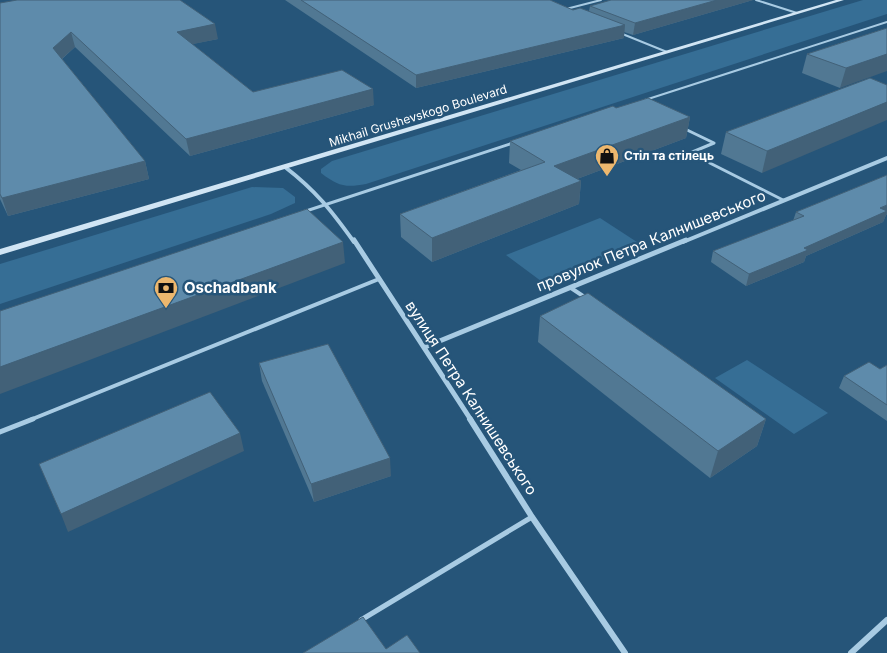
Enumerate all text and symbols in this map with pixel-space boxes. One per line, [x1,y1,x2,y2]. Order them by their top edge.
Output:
street label: Mikhail Grushevskogo Boulevard [327,81,509,150]
shop icon: Стіл та стілець [594,143,620,177]
place label: Стіл та стілець [624,148,714,163]
street label: провулок Петра Калнишевського [533,186,768,295]
bank icon: Oschadbank [153,275,179,309]
place label: Oschadbank [184,278,277,297]
street label: вулиця Петра Калнишевського [401,297,541,498]

